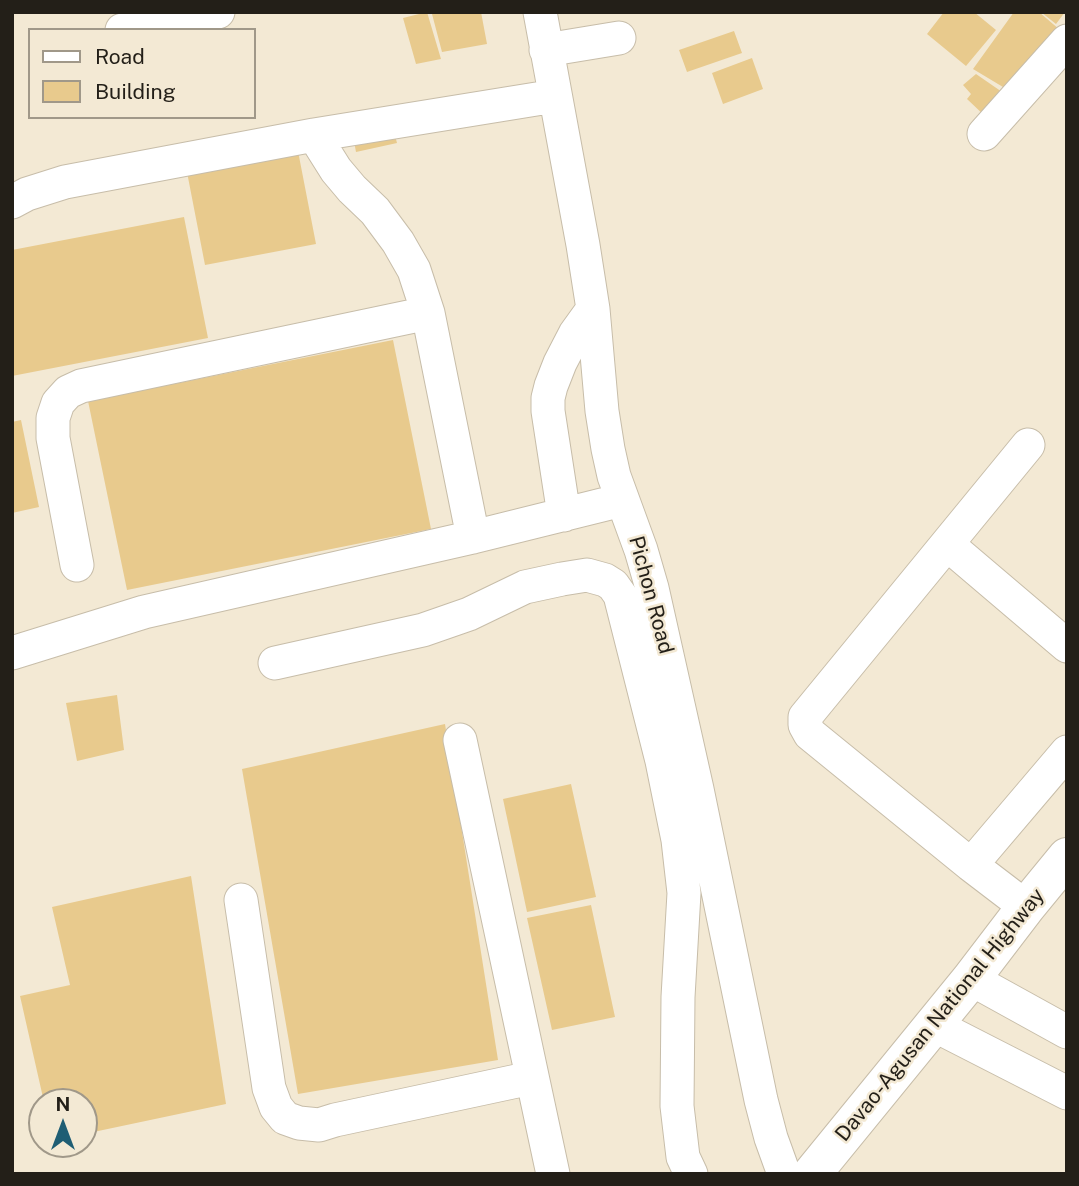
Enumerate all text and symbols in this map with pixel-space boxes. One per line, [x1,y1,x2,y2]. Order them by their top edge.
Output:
legend [28,28,256,119]
text: Road [95,44,145,69]
text: Building [95,79,176,104]
street label: Pichon Road [623,533,679,657]
street label: Davao-Agusan National Highway [830,883,1050,1147]
north arrow [28,1088,98,1158]
text: N [56,1093,70,1115]

